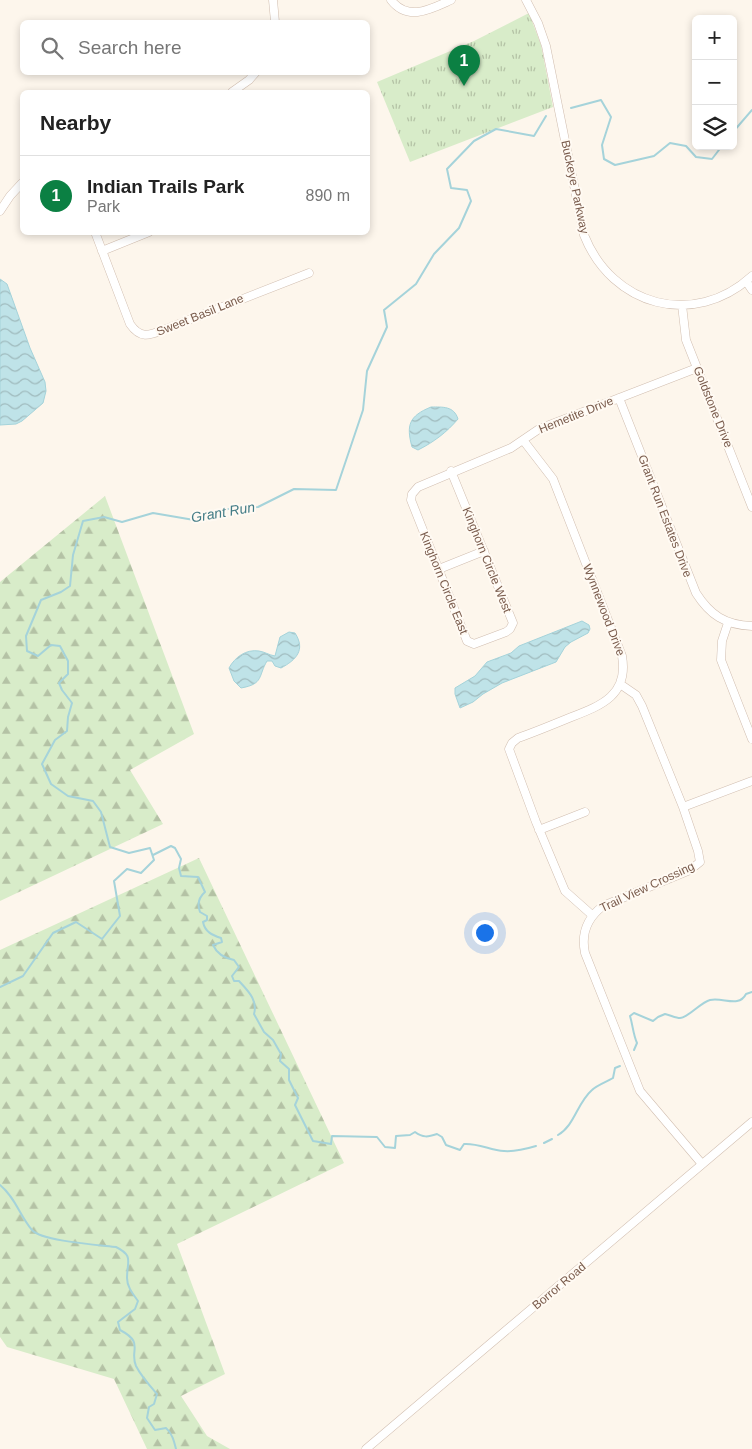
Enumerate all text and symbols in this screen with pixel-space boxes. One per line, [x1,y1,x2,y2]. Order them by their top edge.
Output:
map controls [692,15,737,150]
button: + [692,15,737,60]
search box [20,20,370,75]
icon: search [38,34,66,62]
text: Search here [78,37,182,58]
pin: 1 [448,45,480,86]
button: − [692,60,737,105]
button: layers [692,105,737,150]
text: Nearby [40,111,111,134]
street label: Buckeye Parkway [558,139,592,235]
text: Indian Trails Park [87,176,244,197]
text: 1 [52,187,60,204]
text: 890 m [306,187,350,204]
text: Park [87,198,120,215]
street label: Sweet Basil Lane [154,291,246,339]
street label: Goldstone Drive [690,364,736,450]
street label: Hemetite Drive [537,394,616,436]
street label: Grant Run Estates Drive [635,453,695,580]
water label: Grant Run [190,498,256,525]
street label: Kinghorn Circle West [459,505,515,615]
street label: Kinghorn Circle East [417,530,471,637]
street label: Wynnewood Drive [580,562,628,658]
street label: Trail View Crossing [598,859,696,915]
your location [472,920,498,946]
street label: Borror Road [529,1260,589,1312]

